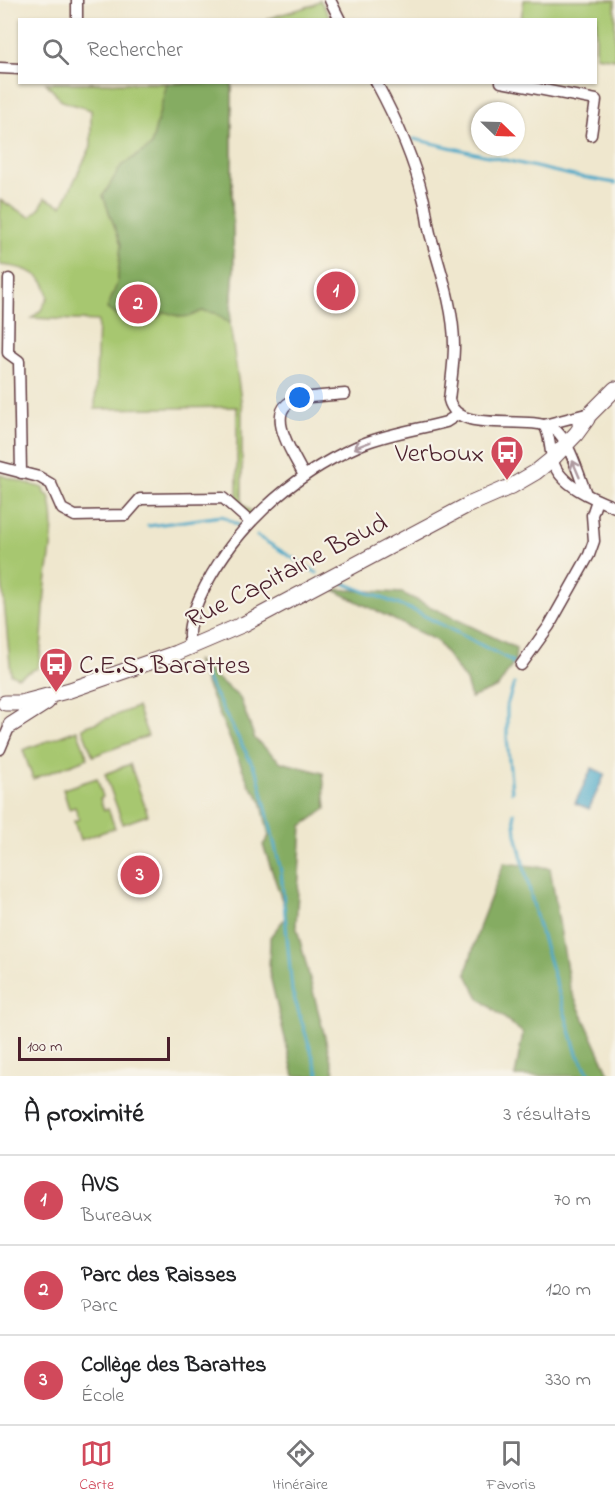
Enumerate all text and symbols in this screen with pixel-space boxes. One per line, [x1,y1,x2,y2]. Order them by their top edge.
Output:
search box [18,18,597,84]
icon: search [39,35,72,68]
text: Rechercher [87,35,183,67]
north arrow [471,102,525,156]
pin: 1 [316,268,356,314]
pin: 2 [118,282,158,326]
your location [285,383,314,412]
bus stop icon: Verboux [489,434,525,481]
place label: Verboux [394,435,484,474]
one-way arrow [353,441,372,452]
one-way arrow [570,460,581,478]
street label: Rue Capitaine Baud [179,504,395,640]
bus stop icon: C.E.S. Barattes [38,646,74,693]
place label: C.E.S. Barattes [79,647,250,686]
pin: 3 [120,852,160,898]
scale bar [18,1034,170,1062]
text: 100 m [27,1035,62,1059]
text: À proximité [24,1096,144,1134]
text: 3 résultats [503,1101,591,1130]
text: AVS [81,1170,119,1202]
text: 1 [40,1186,47,1215]
text: 70 m [554,1186,591,1215]
text: Bureaux [81,1202,152,1231]
text: Parc des Raisses [81,1260,237,1292]
text: 2 [39,1276,48,1305]
text: 120 m [546,1276,591,1305]
text: Parc [81,1292,117,1321]
text: Collège des Barattes [81,1350,267,1382]
text: 3 [39,1366,48,1395]
text: 330 m [545,1366,591,1395]
text: École [81,1382,124,1411]
tab: Carte [79,1437,114,1497]
tab: Itinéraire [272,1437,328,1497]
tab: Favoris [486,1437,536,1497]

